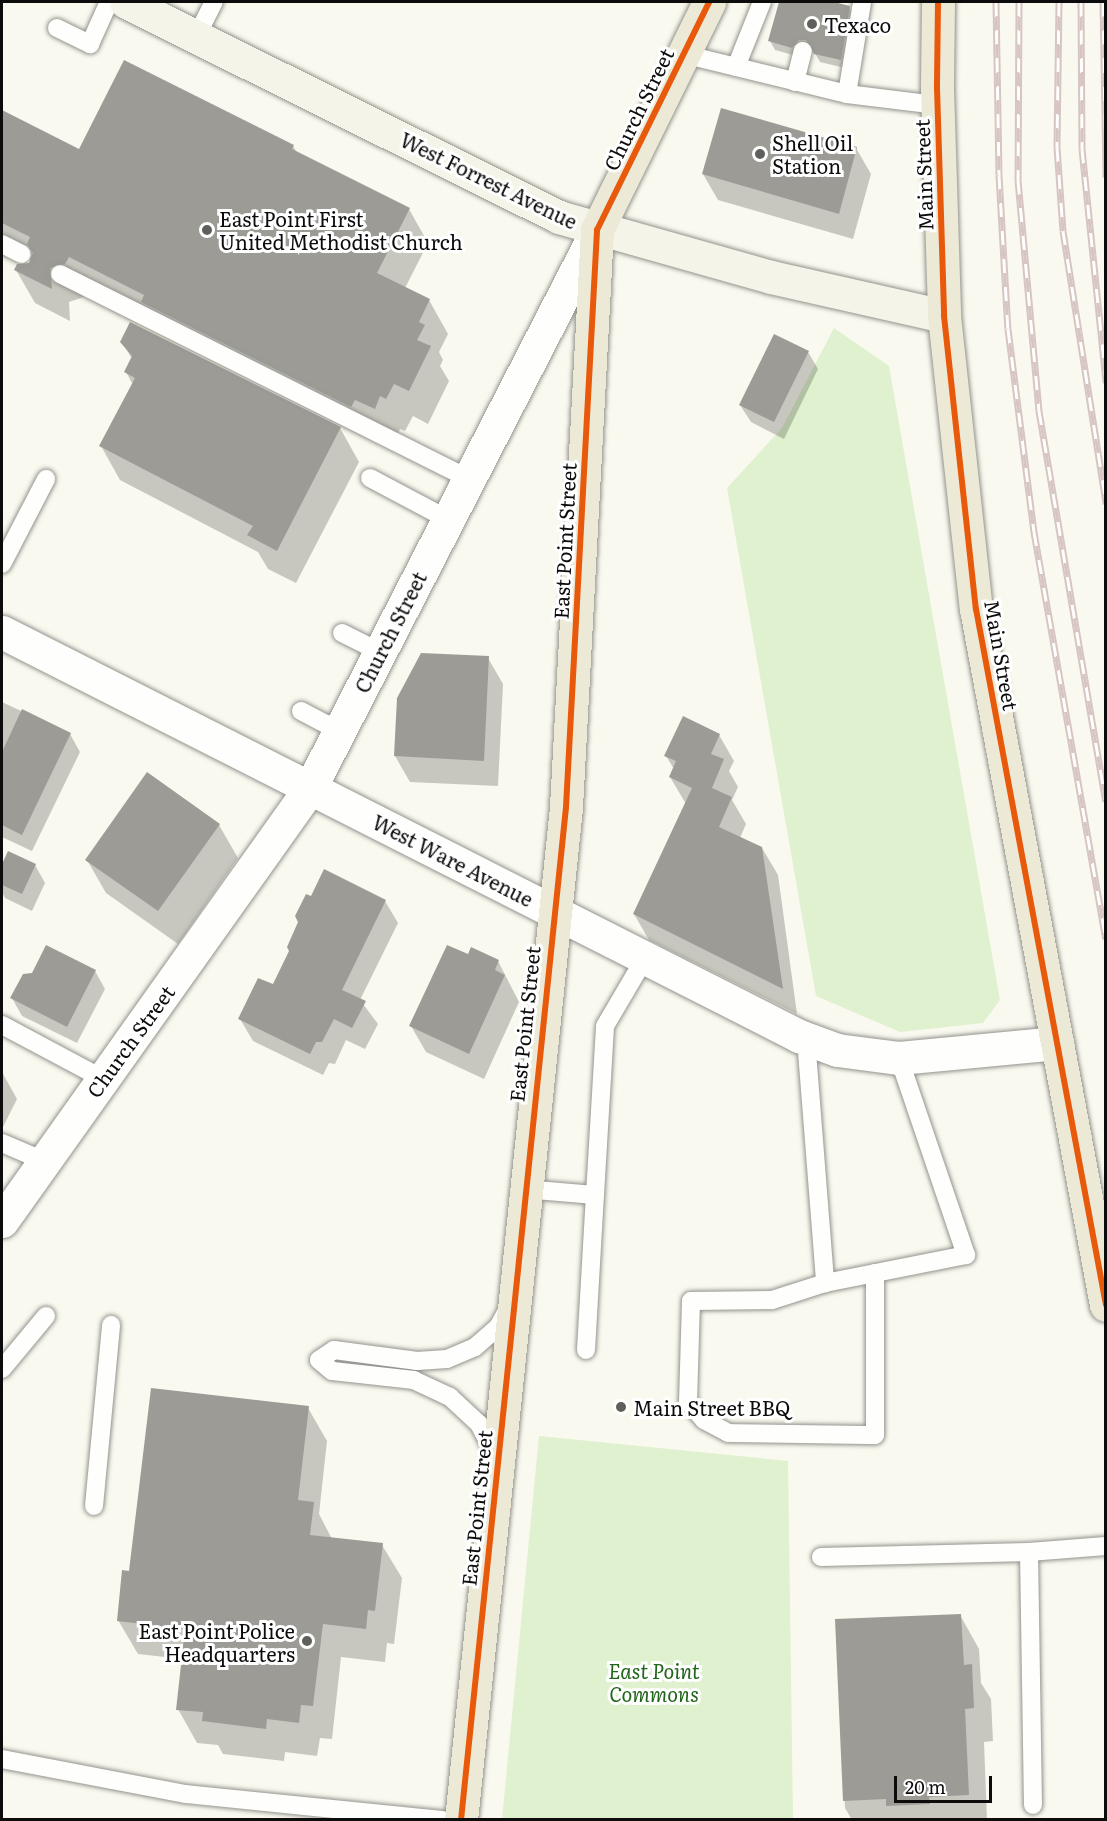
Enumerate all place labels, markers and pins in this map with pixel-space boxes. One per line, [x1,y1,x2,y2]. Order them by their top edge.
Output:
place label: Texaco [824,12,891,36]
marker: Texaco [805,17,819,31]
place label: Shell Oil Station [772,130,853,177]
marker: Shell Oil Station [753,147,767,161]
place label: East Point First United Methodist Church [219,207,463,254]
marker: East Point First United Methodist Church [200,223,214,237]
place label: Main Street BBQ [633,1395,790,1419]
marker: Main Street BBQ [614,1400,628,1414]
place label: East Point Police Headquarters [139,1618,295,1665]
marker: East Point Police Headquarters [300,1634,314,1648]

